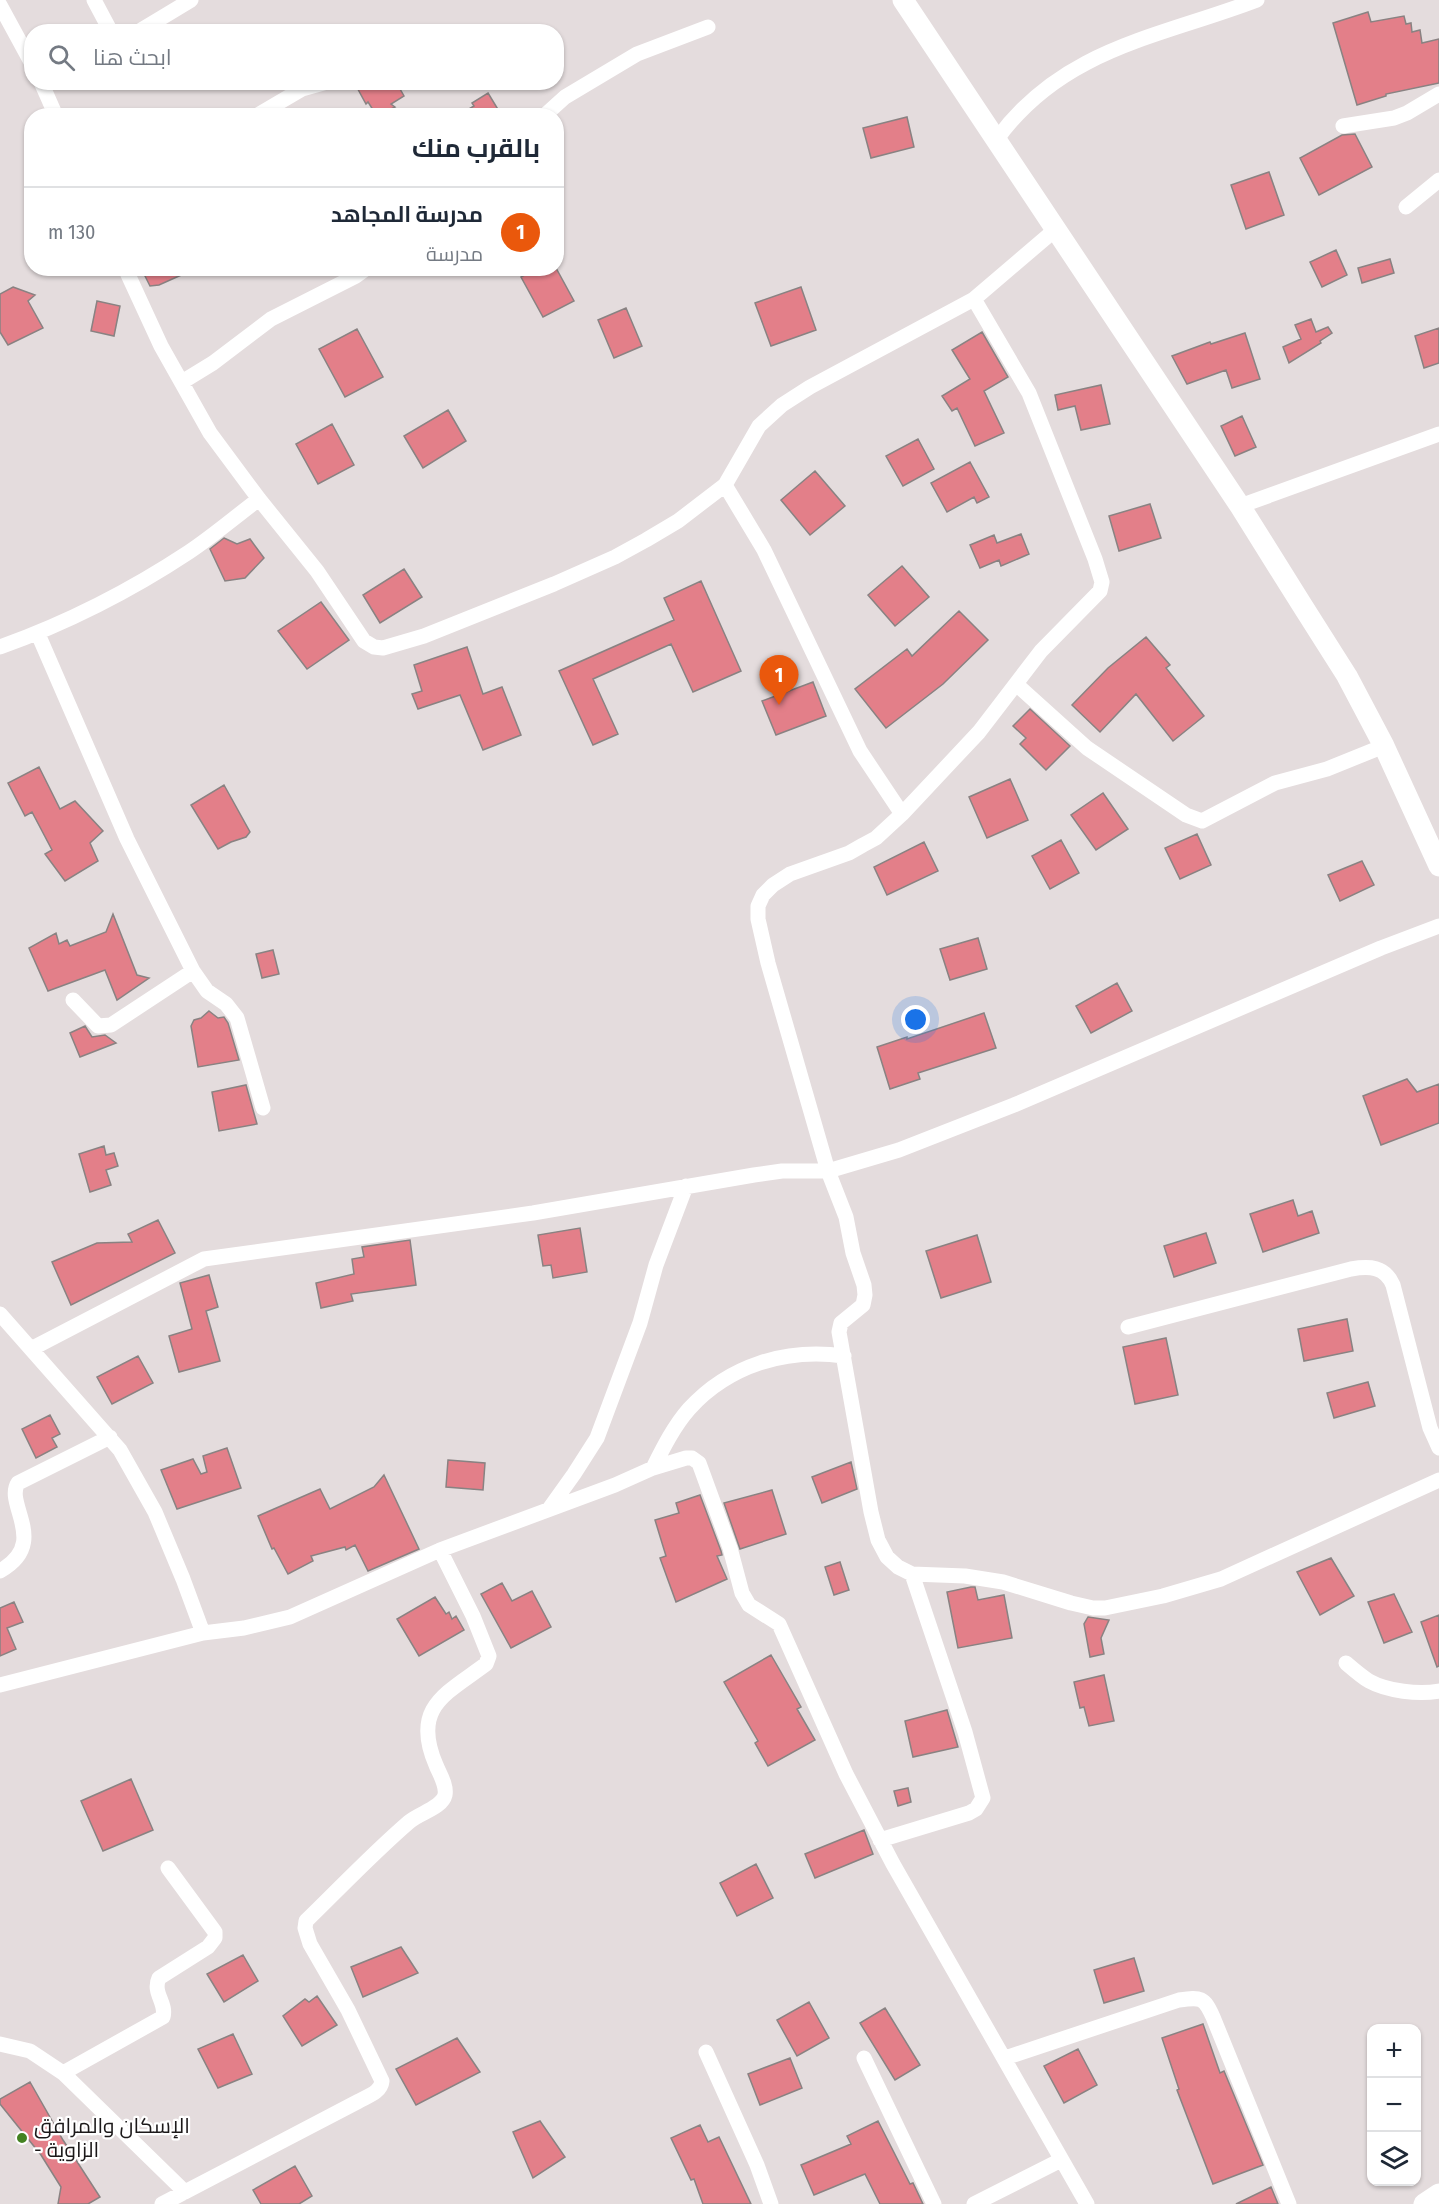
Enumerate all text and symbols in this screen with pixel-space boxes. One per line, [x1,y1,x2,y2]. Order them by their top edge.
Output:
search box [24,24,564,90]
icon: search [45,41,78,74]
text: ابحث هنا [93,44,172,71]
text: بالقرب منك [412,133,540,164]
text: مدرسة المجاهد [331,201,483,228]
text: 130 m [48,220,95,244]
text: 1 [516,220,525,244]
text: مدرسة [426,242,483,266]
pin: 1 [760,656,798,705]
your location [901,1005,930,1034]
map controls [1367,2024,1421,2186]
button: + [1367,2024,1421,2078]
button: − [1367,2078,1421,2132]
place label: الإسكان والمرافق - الزاوية [34,2113,190,2163]
marker: الإسكان والمرافق - الزاوية [15,2131,29,2145]
button: layers [1367,2132,1421,2186]

